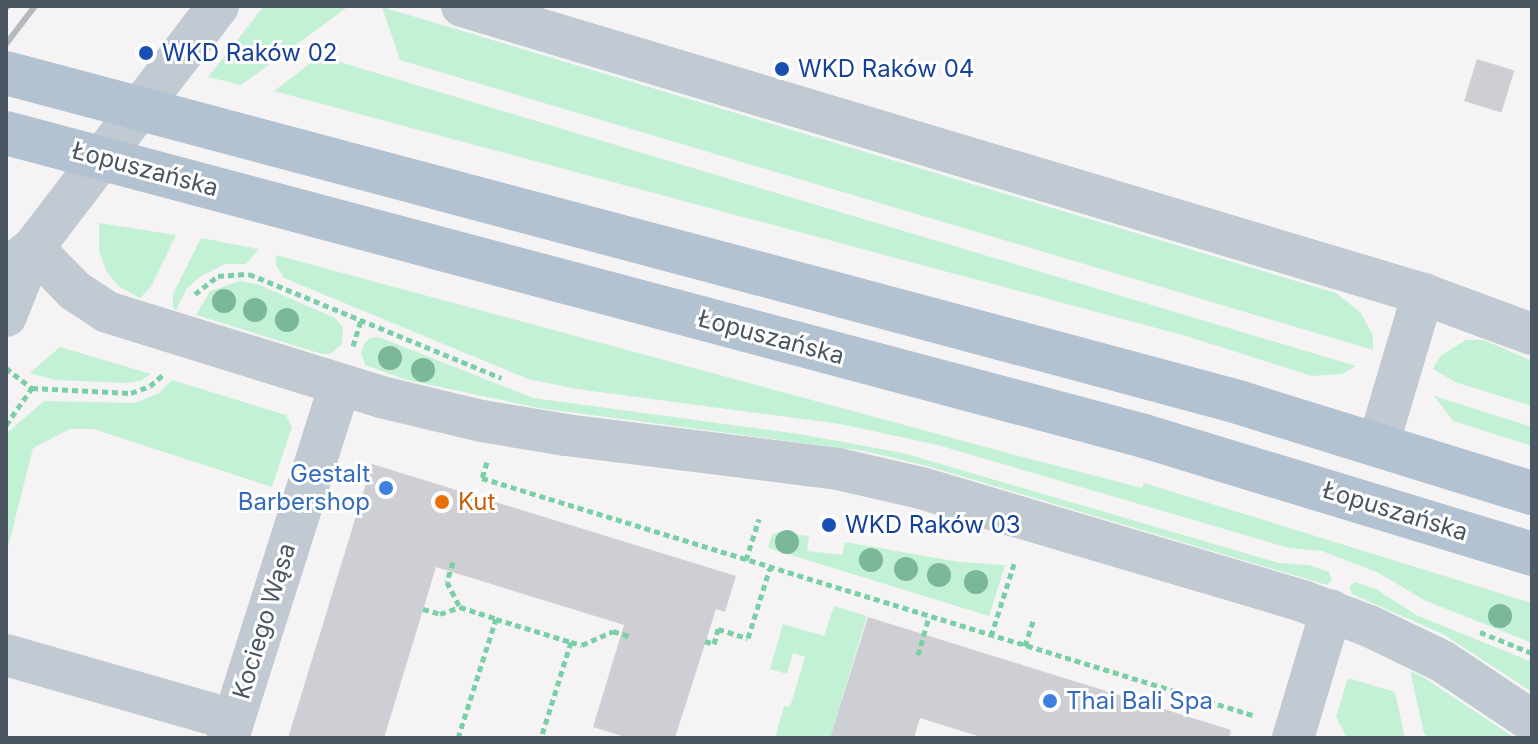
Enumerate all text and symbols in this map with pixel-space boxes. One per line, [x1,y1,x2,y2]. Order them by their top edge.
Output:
place label: WKD Raków 02 [162,39,337,67]
marker: WKD Raków 02 [137,44,155,62]
place label: WKD Raków 04 [798,55,974,83]
marker: WKD Raków 04 [773,60,791,78]
street label: Łopuszańska [69,136,221,202]
street label: Łopuszańska [695,304,847,370]
place label: Gestalt Barbershop [238,460,370,516]
street label: Łopuszańska [1319,475,1471,547]
marker: Gestalt Barbershop [377,479,395,497]
place label: Kut [458,488,495,516]
marker: Kut [433,493,451,511]
place label: WKD Raków 03 [845,511,1021,539]
marker: WKD Raków 03 [820,516,838,534]
street label: Kociego Wąsa [227,540,301,702]
place label: Thai Bali Spa [1066,687,1213,715]
marker: Thai Bali Spa [1041,692,1059,710]

